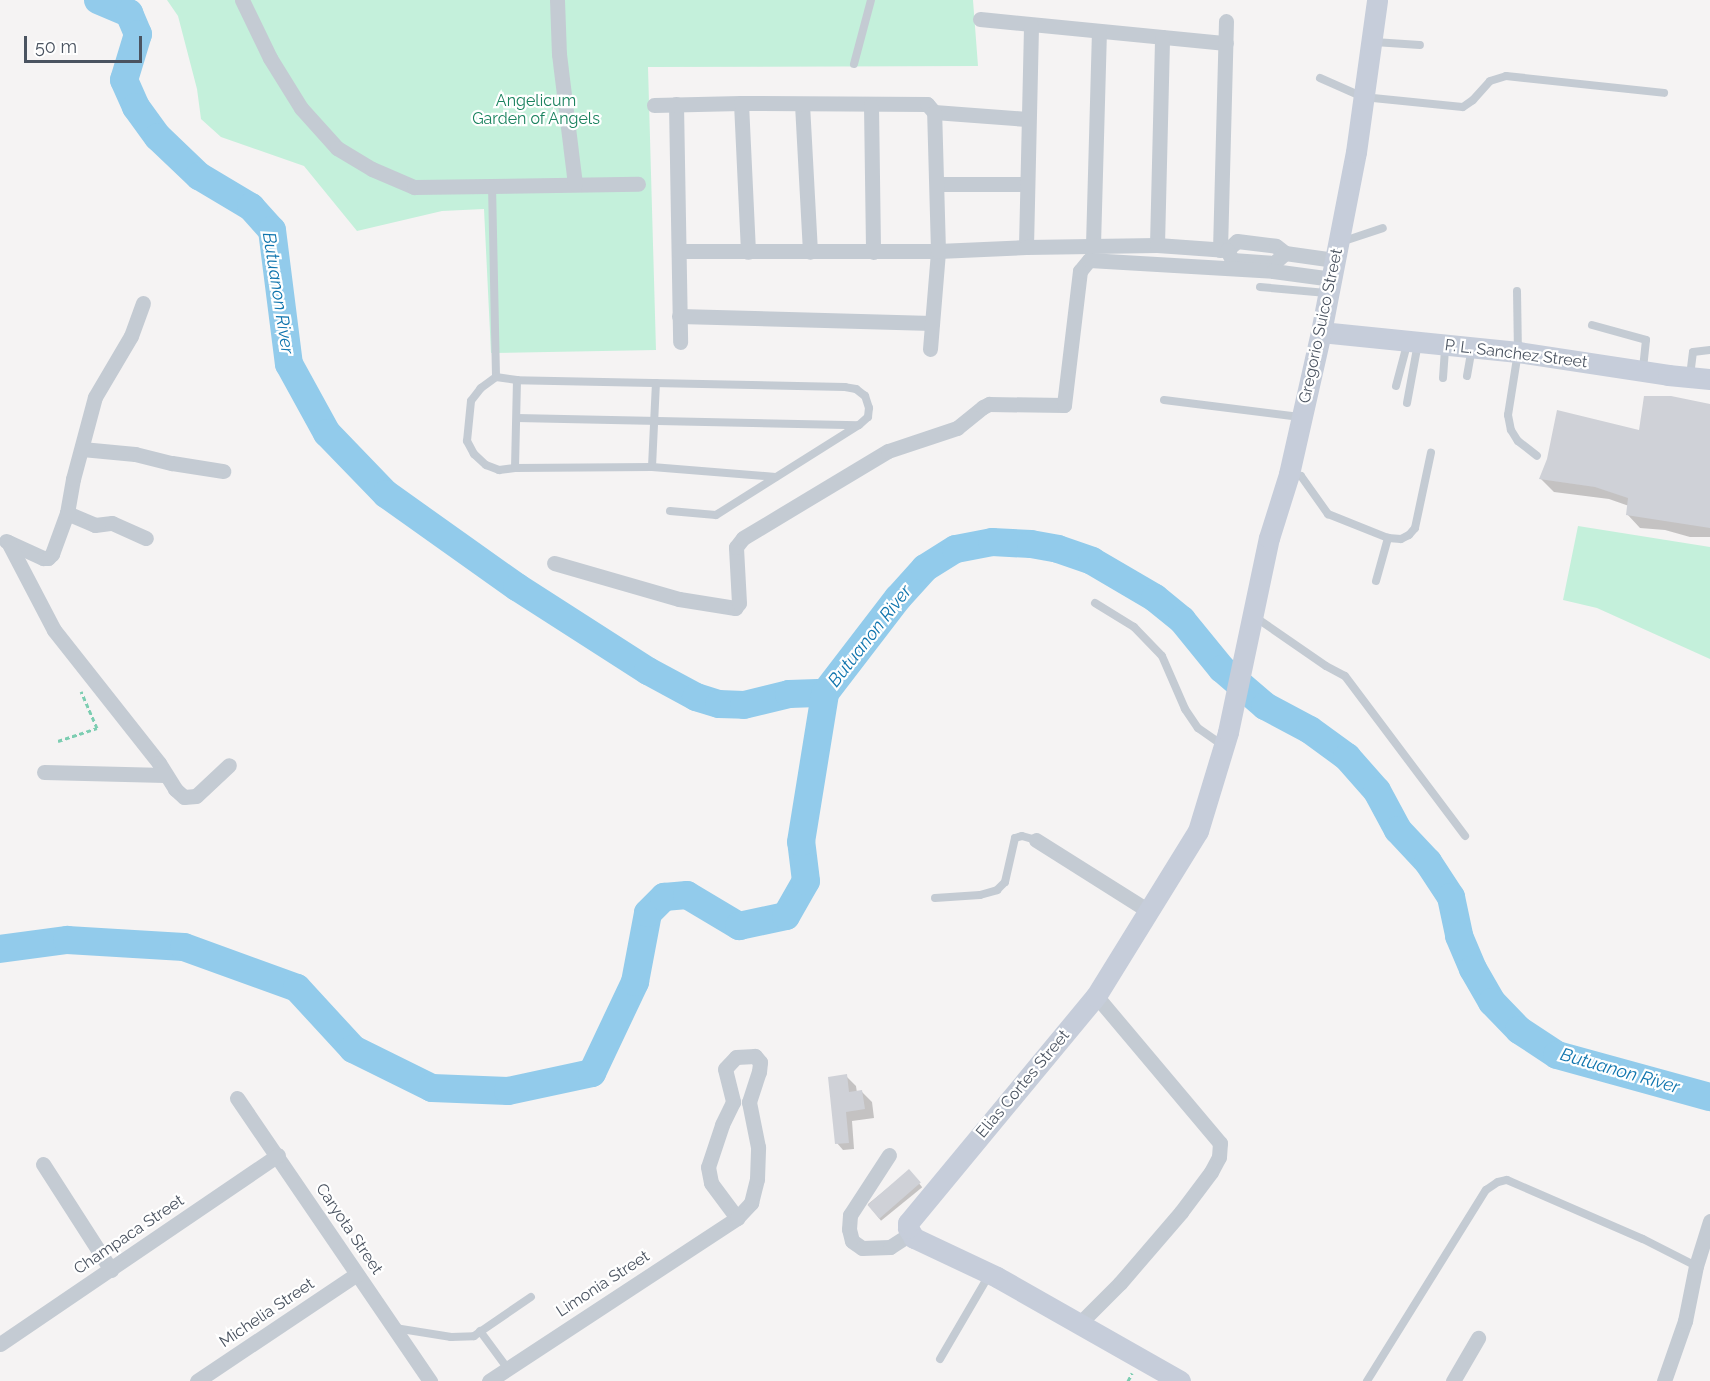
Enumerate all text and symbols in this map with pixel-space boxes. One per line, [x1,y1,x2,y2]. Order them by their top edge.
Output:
scale bar [27,24,146,62]
text: 50 m [35,36,77,57]
park label: Angelicum Garden of Angels [472,91,600,129]
water label: Butuanon River [258,231,298,355]
street label: Gregorio Suico Street [1295,247,1347,405]
street label: P. L. Sanchez Street [1444,336,1588,372]
water label: Butuanon River [824,581,916,691]
street label: Elias Cortes Street [972,1026,1074,1142]
water label: Butuanon River [1558,1044,1682,1098]
street label: Caryota Street [312,1180,386,1278]
street label: Champaca Street [70,1191,188,1279]
street label: Limonia Street [553,1247,653,1321]
street label: Michelia Street [216,1274,318,1352]

